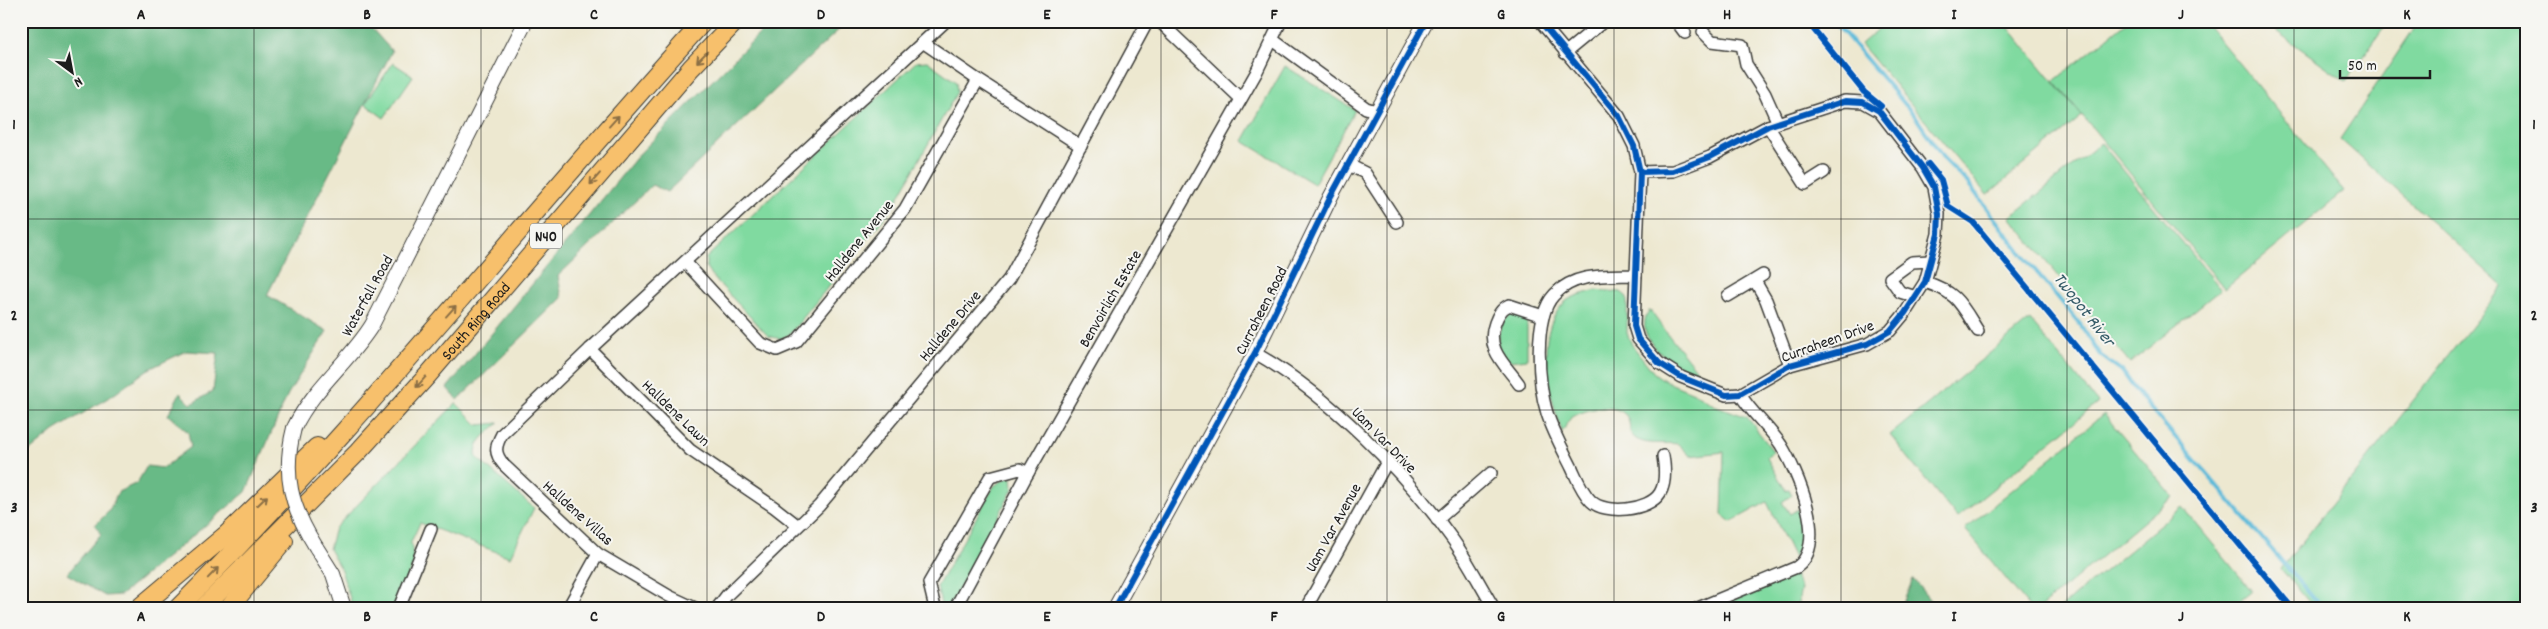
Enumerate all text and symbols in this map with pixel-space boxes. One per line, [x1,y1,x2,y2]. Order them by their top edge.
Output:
text: A [137,4,146,27]
text: B [363,4,371,27]
text: C [590,4,598,27]
text: D [817,4,826,27]
text: E [1043,4,1051,27]
text: F [1270,4,1278,27]
text: G [1497,4,1505,27]
text: H [1723,4,1731,27]
text: I [1952,4,1958,27]
text: J [2178,4,2184,27]
text: K [2403,4,2411,27]
north arrow [48,48,98,98]
scale bar [2340,48,2430,80]
one-way arrow [696,50,708,63]
text: 50 m [2348,56,2377,78]
text: N [70,71,86,92]
text: 1 [12,114,16,137]
text: 1 [2532,114,2536,137]
one-way arrow [608,115,620,128]
one-way arrow [590,172,601,185]
street label: Halldene Avenue [820,196,900,288]
road number: N40 [530,224,562,248]
street label: Benvoirlich Estate [1074,246,1148,352]
street label: Waterfall Road [336,251,400,341]
street label: Curraheen Road [1230,263,1294,359]
water label: Twopot River [2046,268,2121,355]
street label: South Ring Road [437,278,517,366]
street label: Halldene Drive [914,286,988,367]
one-way arrow [445,304,457,317]
text: 2 [11,305,18,328]
text: 2 [2531,305,2538,328]
street label: Curraheen Drive [1778,315,1878,370]
street label: Halldene Lawn [636,375,715,453]
one-way arrow [415,376,427,389]
street label: Uam Var Drive [1345,402,1421,479]
street label: Halldene Villas [537,476,618,552]
street label: Uam Var Avenue [1300,480,1368,577]
one-way arrow [255,495,268,507]
text: 3 [10,497,18,520]
text: 3 [2530,497,2538,520]
one-way arrow [207,567,219,579]
text: A [137,606,146,629]
text: B [363,606,371,629]
text: C [590,606,598,629]
text: D [817,606,826,629]
text: E [1043,606,1051,629]
text: F [1270,606,1278,629]
text: G [1497,606,1505,629]
text: H [1723,606,1731,629]
text: I [1952,606,1958,629]
text: J [2178,606,2184,629]
text: K [2403,606,2411,629]

